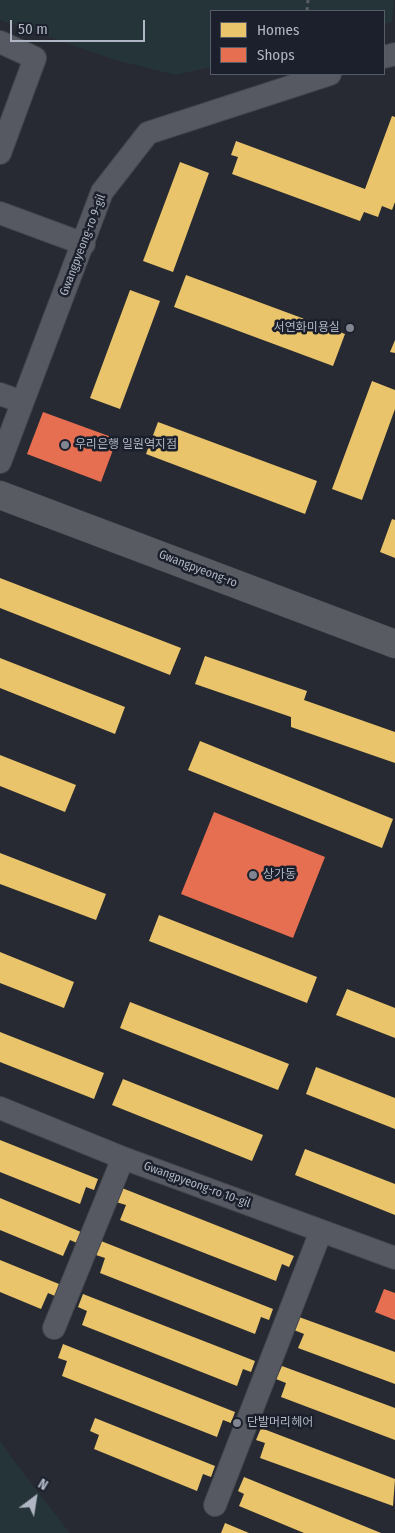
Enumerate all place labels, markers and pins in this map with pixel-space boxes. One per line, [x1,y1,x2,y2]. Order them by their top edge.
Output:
place label: 서연화미용실 [274,321,340,335]
marker: 서연화미용실 [344,322,356,334]
place label: 우리은행 일원역지점 [75,438,177,452]
marker: 우리은행 일원역지점 [59,439,71,451]
place label: 상가동 [263,868,296,882]
marker: 상가동 [247,869,259,881]
place label: 단발머리헤어 [247,1416,313,1430]
marker: 단발머리헤어 [231,1417,243,1429]

